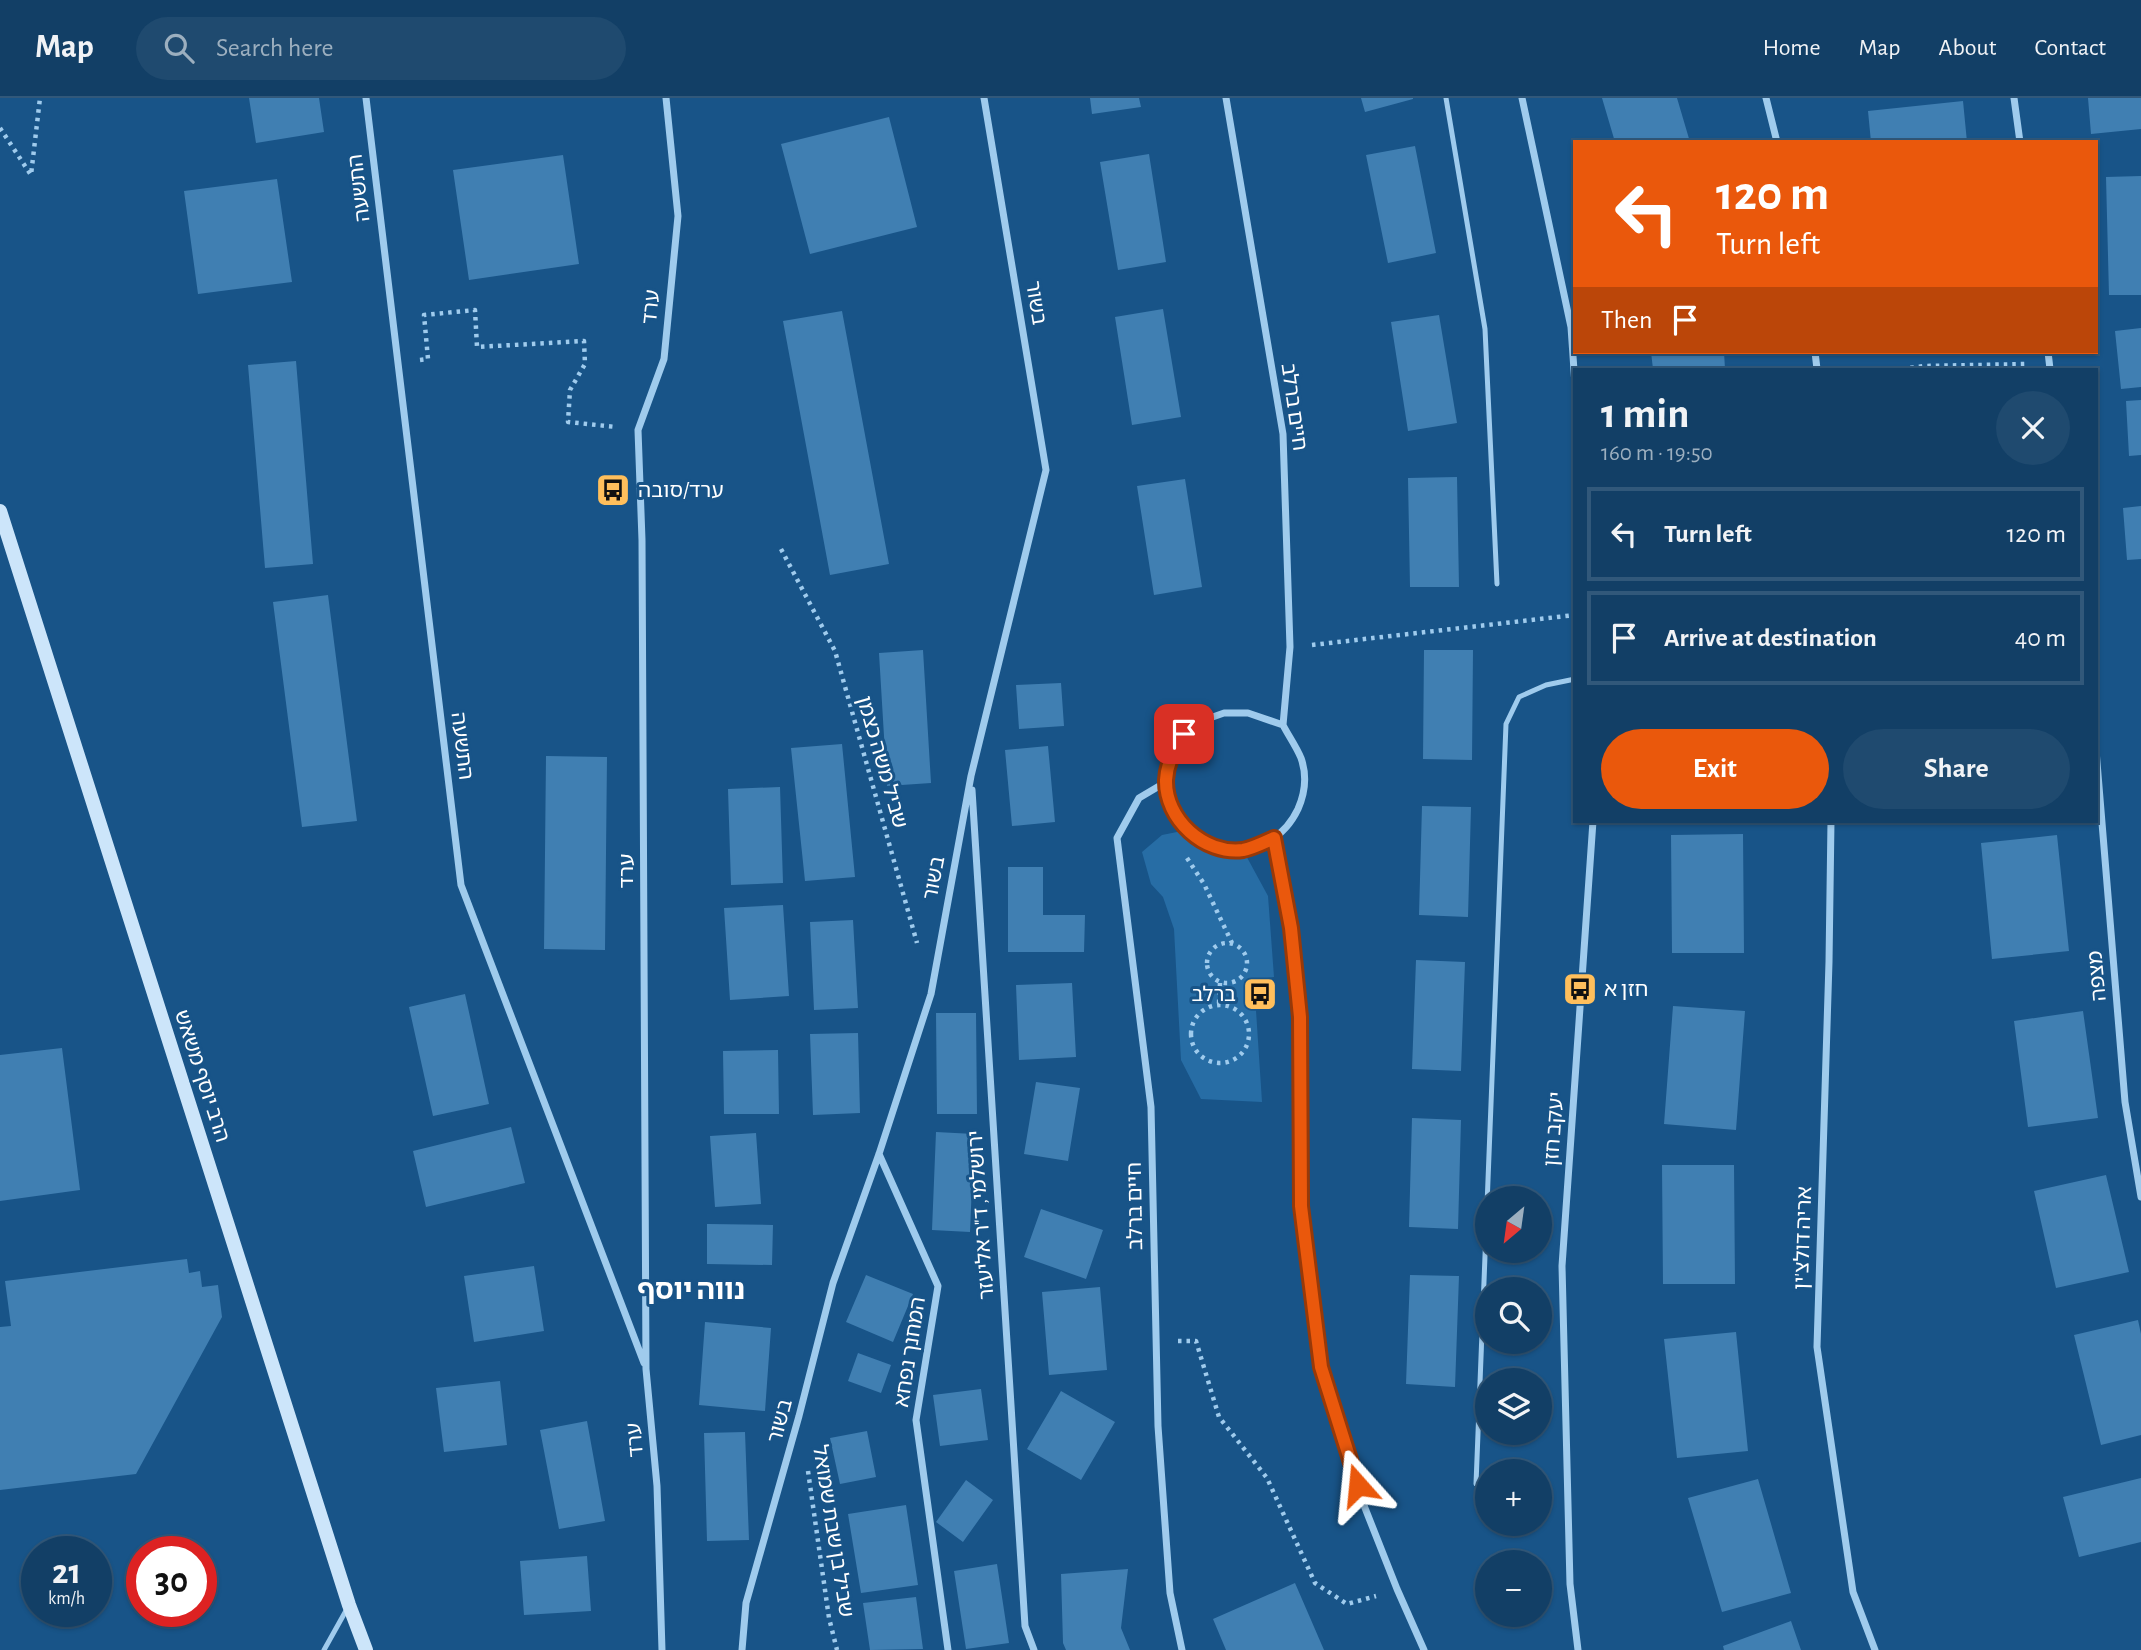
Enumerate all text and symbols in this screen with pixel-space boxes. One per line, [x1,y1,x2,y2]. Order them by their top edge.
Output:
search box [136,17,626,80]
icon: search [160,29,198,67]
text: Map [35,31,94,64]
text: Search here [216,35,334,61]
text: Home [1763,36,1821,60]
text: Map [1859,36,1901,60]
text: About [1939,36,1996,60]
text: Contact [2034,36,2106,60]
street label: התשעה [344,153,374,223]
icon: left [1601,168,1692,259]
text: 120 m [1716,170,1829,219]
text: Turn left [1716,228,1820,260]
street label: בשור [1022,279,1050,327]
street label: ערד [639,289,663,325]
icon: arrive [1666,301,1704,339]
text: Then [1601,307,1652,333]
street label: חיים ברלב [1277,362,1311,452]
button: close [1996,391,2070,465]
text: 1 min [1601,393,1690,435]
text: 160 m · 19:50 [1601,442,1713,465]
bus stop icon: ערד/סובה [594,471,632,509]
place label: ערד/סובה [638,480,724,501]
icon: left [1605,515,1643,553]
text: Turn left [1664,521,1752,547]
text: 120 m [2006,521,2066,547]
icon: arrive [1605,619,1643,657]
text: Arrive at destination [1664,625,1877,651]
text: 40 m [2015,625,2066,651]
street label: שביל משה כצמן [853,693,911,831]
pin [1154,704,1214,764]
street label: התשעה [447,711,477,781]
icon: arrive [1165,715,1203,753]
button: Exit [1601,729,1829,809]
button: Share [1843,729,2070,809]
street label: ערד [616,854,637,888]
street label: בשור [919,854,949,902]
street label: מצפה [2084,950,2110,1002]
bus stop icon: חזן א [1561,970,1599,1008]
bus stop icon: ברלב [1241,975,1279,1013]
place label: חזן א [1604,979,1648,1000]
place label: ברלב [1191,984,1236,1005]
street label: הרב יוסף משאש [171,1007,233,1145]
street label: יעקב חזן [1541,1091,1567,1167]
street label: ירושלמי, ד"ר אליעזר [965,1129,997,1301]
street label: חיים ברלב [1124,1162,1146,1250]
north arrow [1475,1186,1552,1264]
map controls [1475,1186,1552,1627]
street label: אריה דולצ'ין [1791,1186,1815,1290]
district label: נווה יוסף [637,1277,745,1305]
button: search [1475,1277,1552,1354]
street label: המחנך נפחא [891,1295,929,1409]
button: layers [1475,1368,1552,1445]
street label: בשור [764,1397,796,1445]
street label: ערד [623,1422,647,1458]
street label: שביל בן שבת שמואל [809,1443,857,1619]
position arrow [1321,1448,1395,1522]
button: + [1475,1459,1552,1536]
speed limit sign: 30 [126,1536,217,1627]
button: − [1475,1550,1552,1627]
text: 21 [52,1555,81,1590]
text: km/h [48,1590,85,1608]

